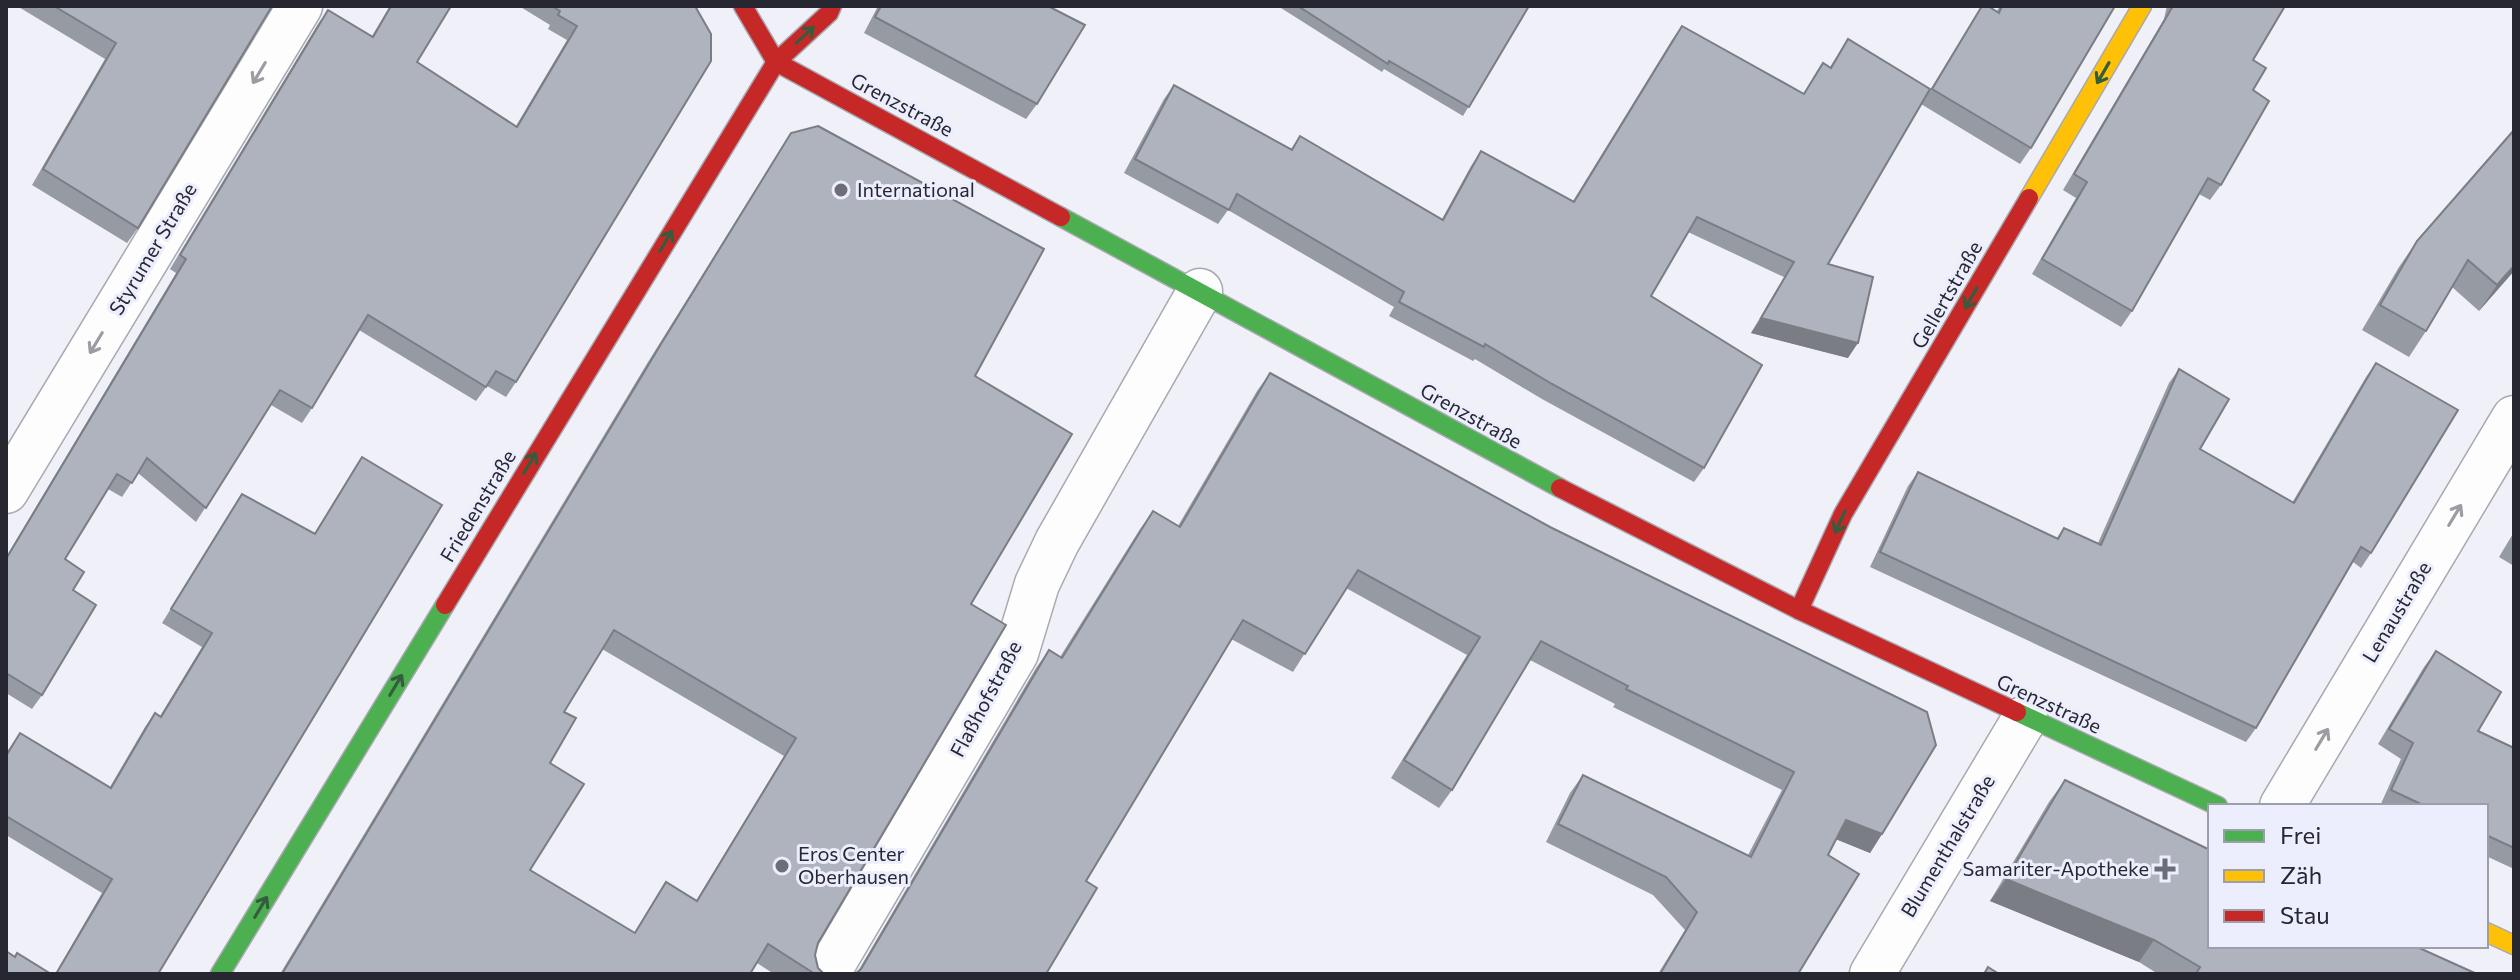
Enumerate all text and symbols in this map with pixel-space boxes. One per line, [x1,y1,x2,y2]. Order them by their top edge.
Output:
one-way arrow [795,26,814,45]
one-way arrow [251,61,267,84]
one-way arrow [2095,61,2111,84]
street label: Grenzstraße [847,67,958,141]
place label: International [857,177,975,201]
street label: Styrumer Straße [103,178,201,319]
marker: International [832,181,850,199]
one-way arrow [658,230,674,253]
street label: Gellertstraße [1906,236,1987,353]
one-way arrow [1963,286,1979,309]
one-way arrow [87,331,103,354]
street label: Grenzstraße [1417,377,1526,453]
street label: Friedenstraße [434,445,520,566]
one-way arrow [523,452,539,475]
one-way arrow [2447,504,2463,527]
one-way arrow [1832,510,1847,534]
street label: Lenaustraße [2357,557,2436,666]
street label: Flaßhofstraße [944,636,1026,761]
street label: Grenzstraße [1993,668,2105,738]
one-way arrow [388,674,404,697]
one-way arrow [2314,728,2330,751]
street label: Blumenthalstraße [1895,770,1999,921]
legend [2208,804,2488,948]
text: Frei [2280,820,2321,849]
place label: Eros Center Oberhausen [798,841,909,888]
place label: Samariter-Apotheke [1963,856,2149,880]
marker: Eros Center Oberhausen [773,857,791,875]
marker: Samariter-Apotheke [2156,860,2174,878]
text: Zäh [2280,860,2322,889]
one-way arrow [253,896,269,919]
text: Stau [2280,900,2330,929]

